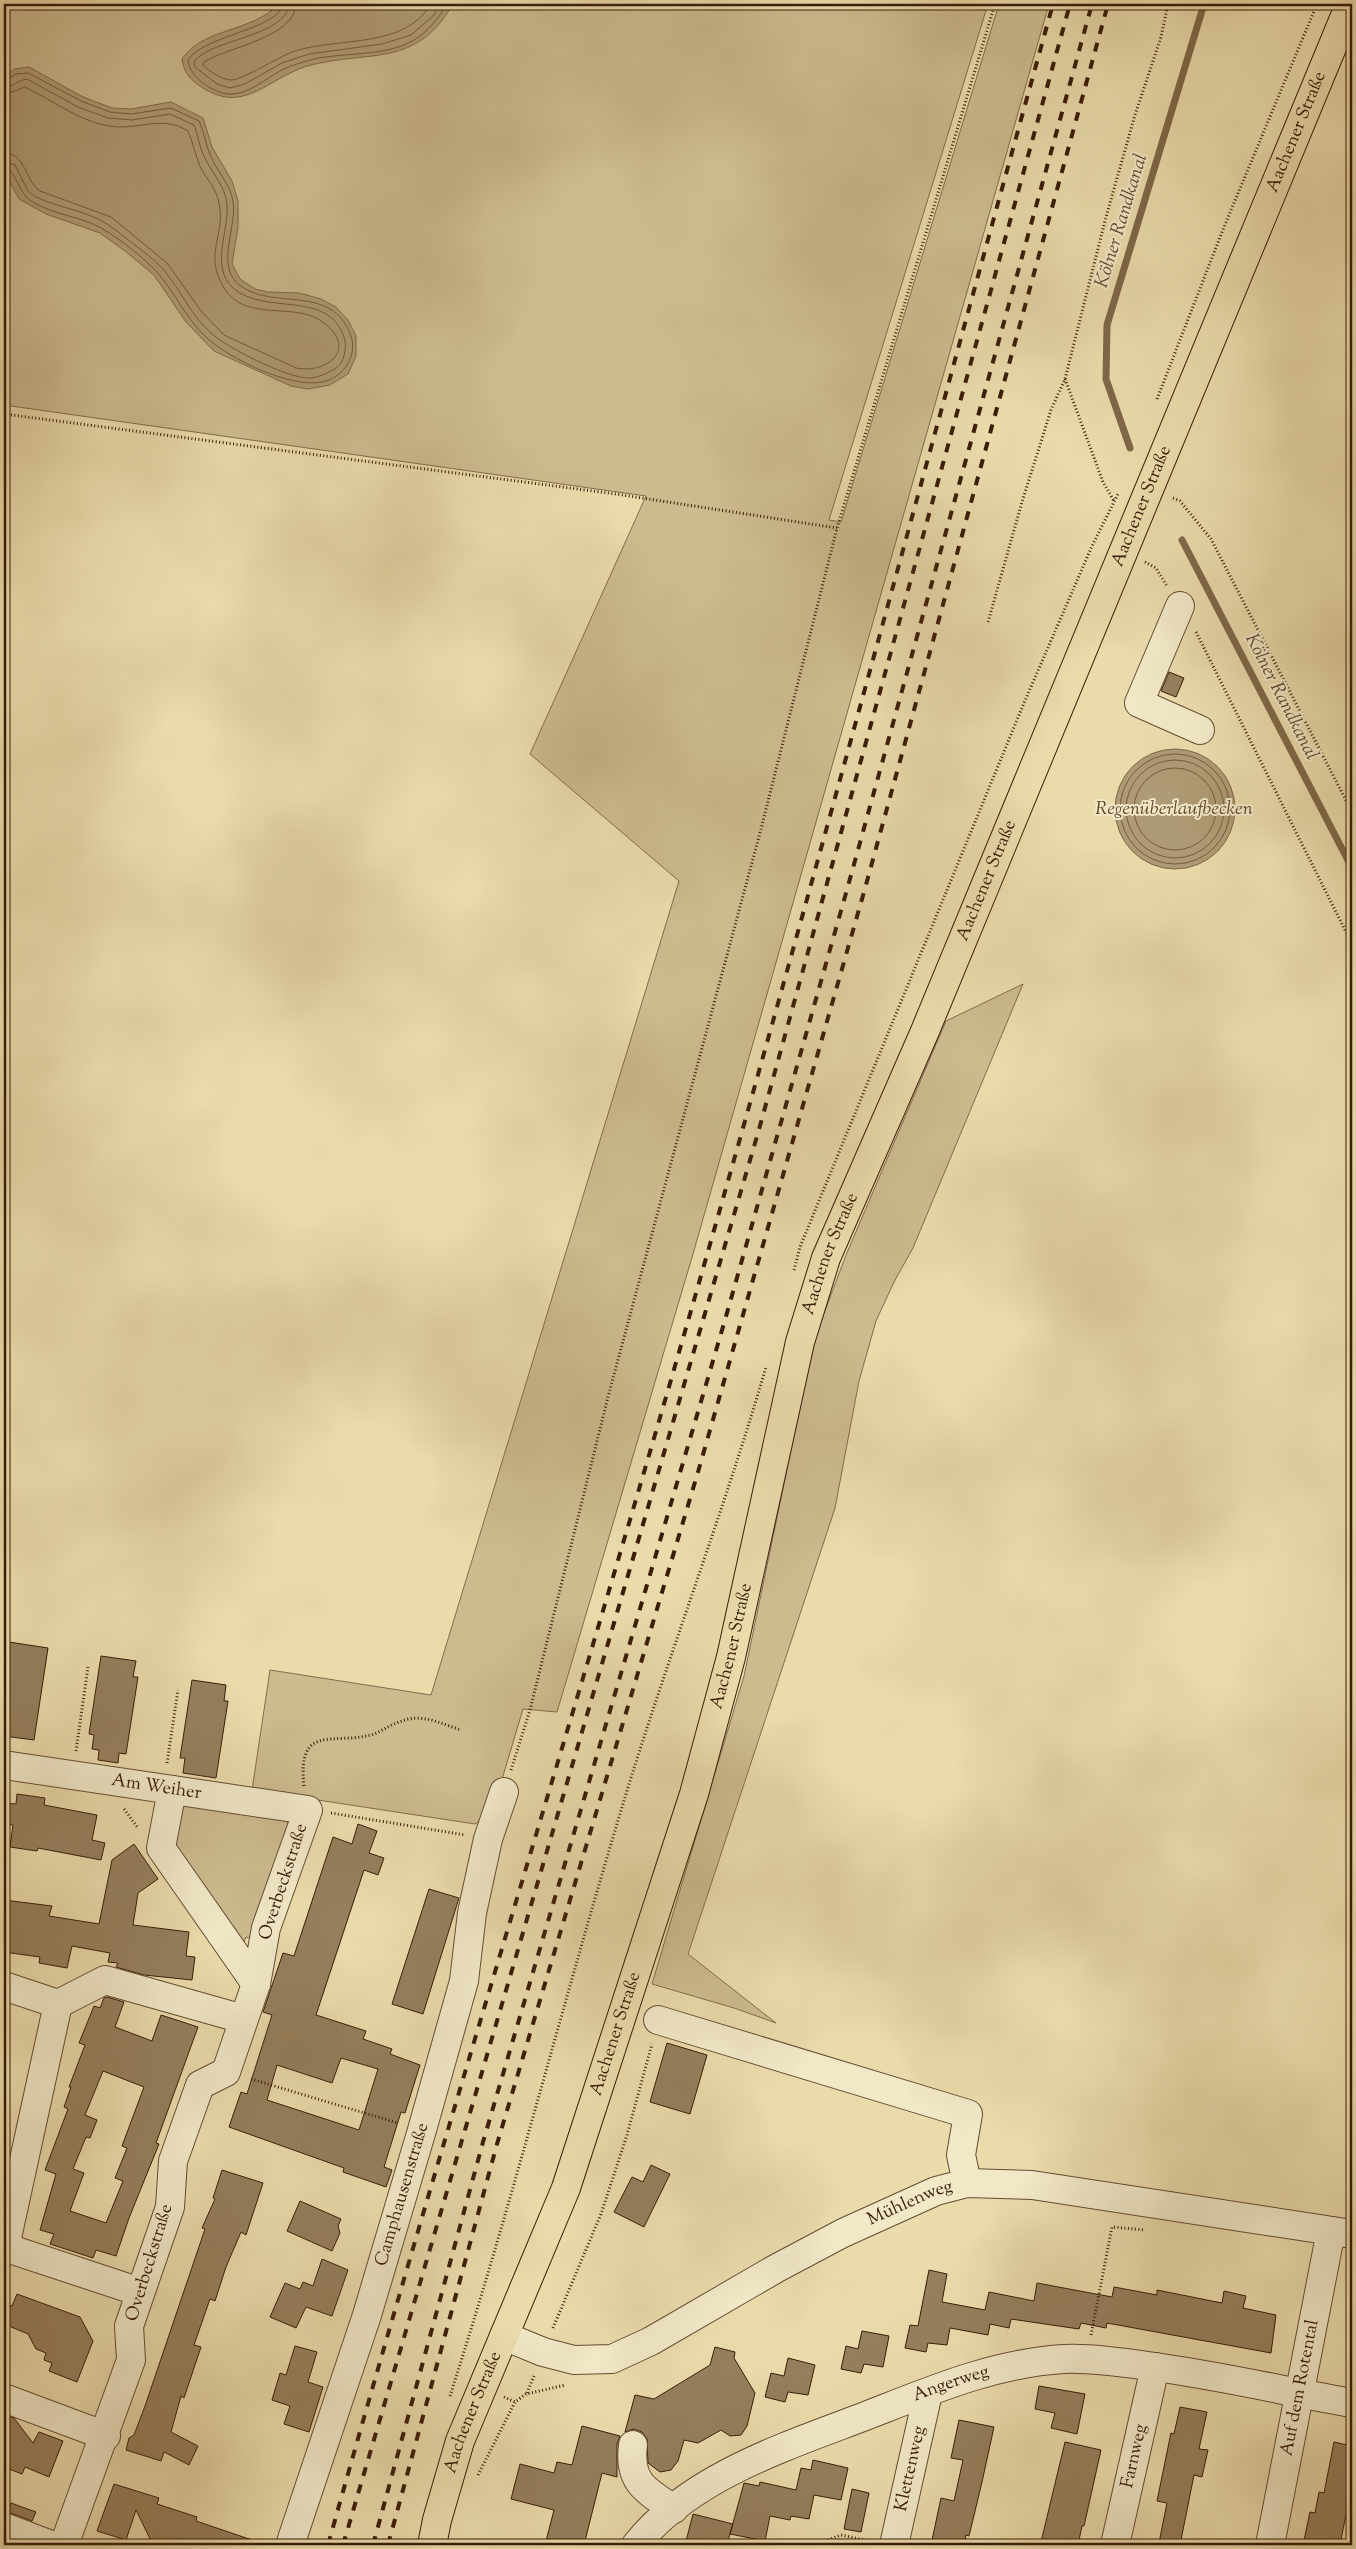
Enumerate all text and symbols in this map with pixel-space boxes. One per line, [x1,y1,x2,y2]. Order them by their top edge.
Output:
street label: Aachener Straße [1260,68,1334,197]
water label: Kölner Randkanal [1089,151,1155,291]
street label: Aachener Straße [1105,442,1179,571]
water label: Kölner Randkanal [1237,629,1325,765]
water label: Regenüberlaufbecken [1095,796,1253,823]
street label: Aachener Straße [951,816,1024,945]
street label: Aachener Straße [796,1189,866,1318]
street label: Aachener Straße [704,1581,760,1712]
street label: Am Weiher [110,1768,203,1807]
street label: Overbeckstraße [253,1820,315,1944]
street label: Aachener Straße [584,1969,648,2099]
street label: Camphausenstraße [369,2120,436,2270]
street label: Mühlenweg [863,2174,956,2233]
street label: Overbeckstraße [120,2201,180,2325]
street label: Auf dem Rotental [1275,2318,1326,2458]
street label: Aachener Straße [438,2348,509,2476]
street label: Angerweg [909,2359,992,2409]
street label: Farnweg [1115,2422,1155,2491]
street label: Klettenweg [889,2423,933,2514]

